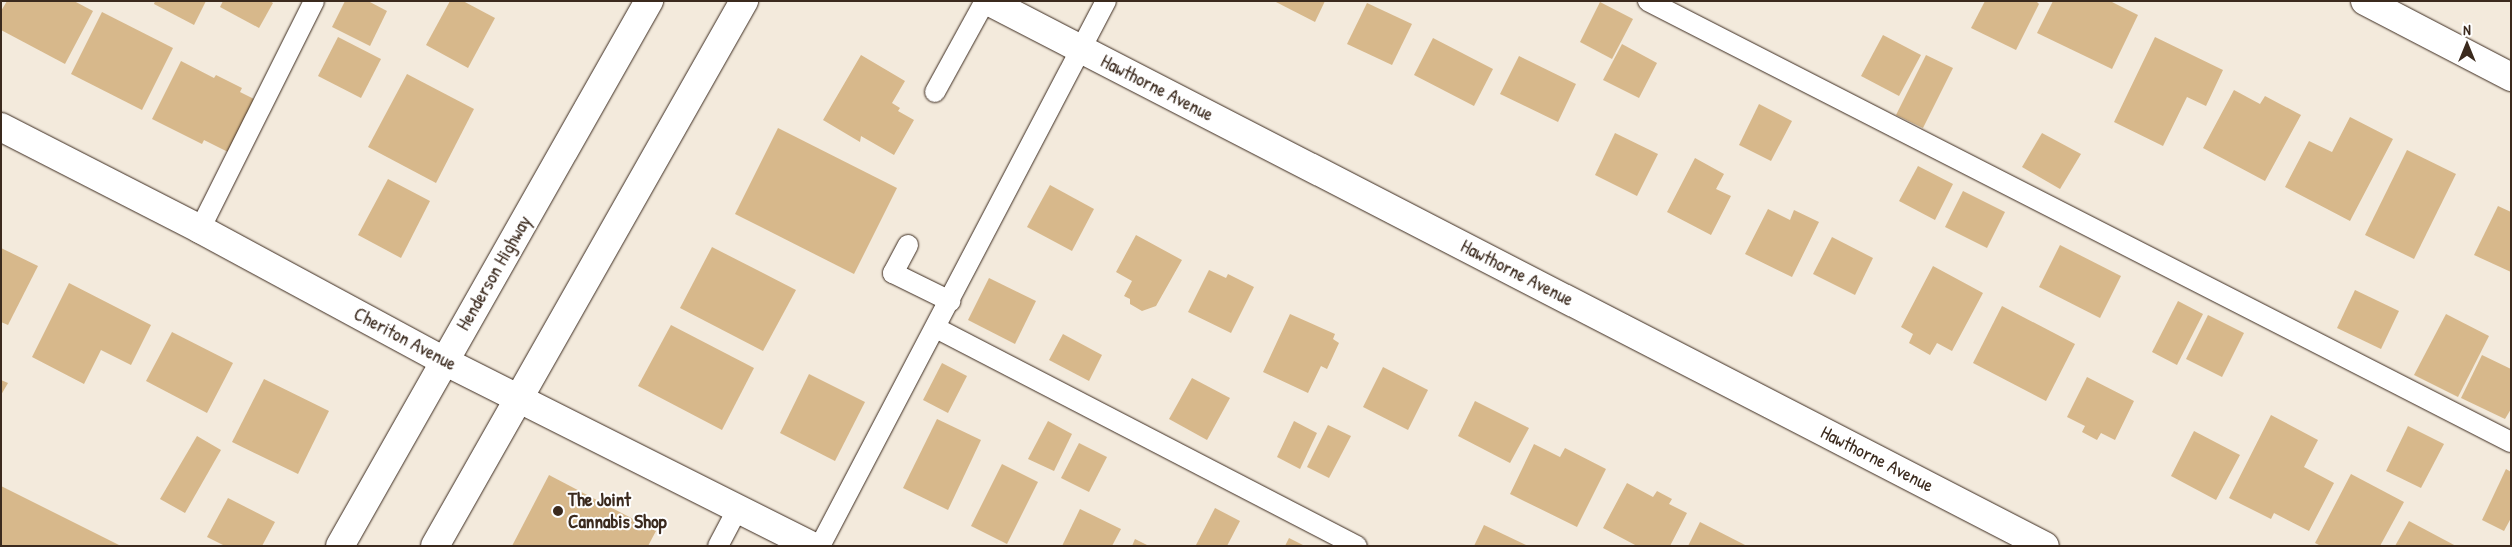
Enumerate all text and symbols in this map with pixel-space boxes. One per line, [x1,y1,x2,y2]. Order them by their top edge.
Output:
north arrow [2442,20,2492,70]
text: N [2463,20,2471,39]
street label: Hawthorne Avenue [1097,50,1217,126]
street label: Henderson Highway [452,211,536,335]
street label: Hawthorne Avenue [1457,235,1577,311]
street label: Cheriton Avenue [350,302,460,376]
street label: Hawthorne Avenue [1817,421,1937,497]
place label: The Joint Cannabis Shop [568,489,667,533]
marker: The Joint Cannabis Shop [552,505,564,517]

